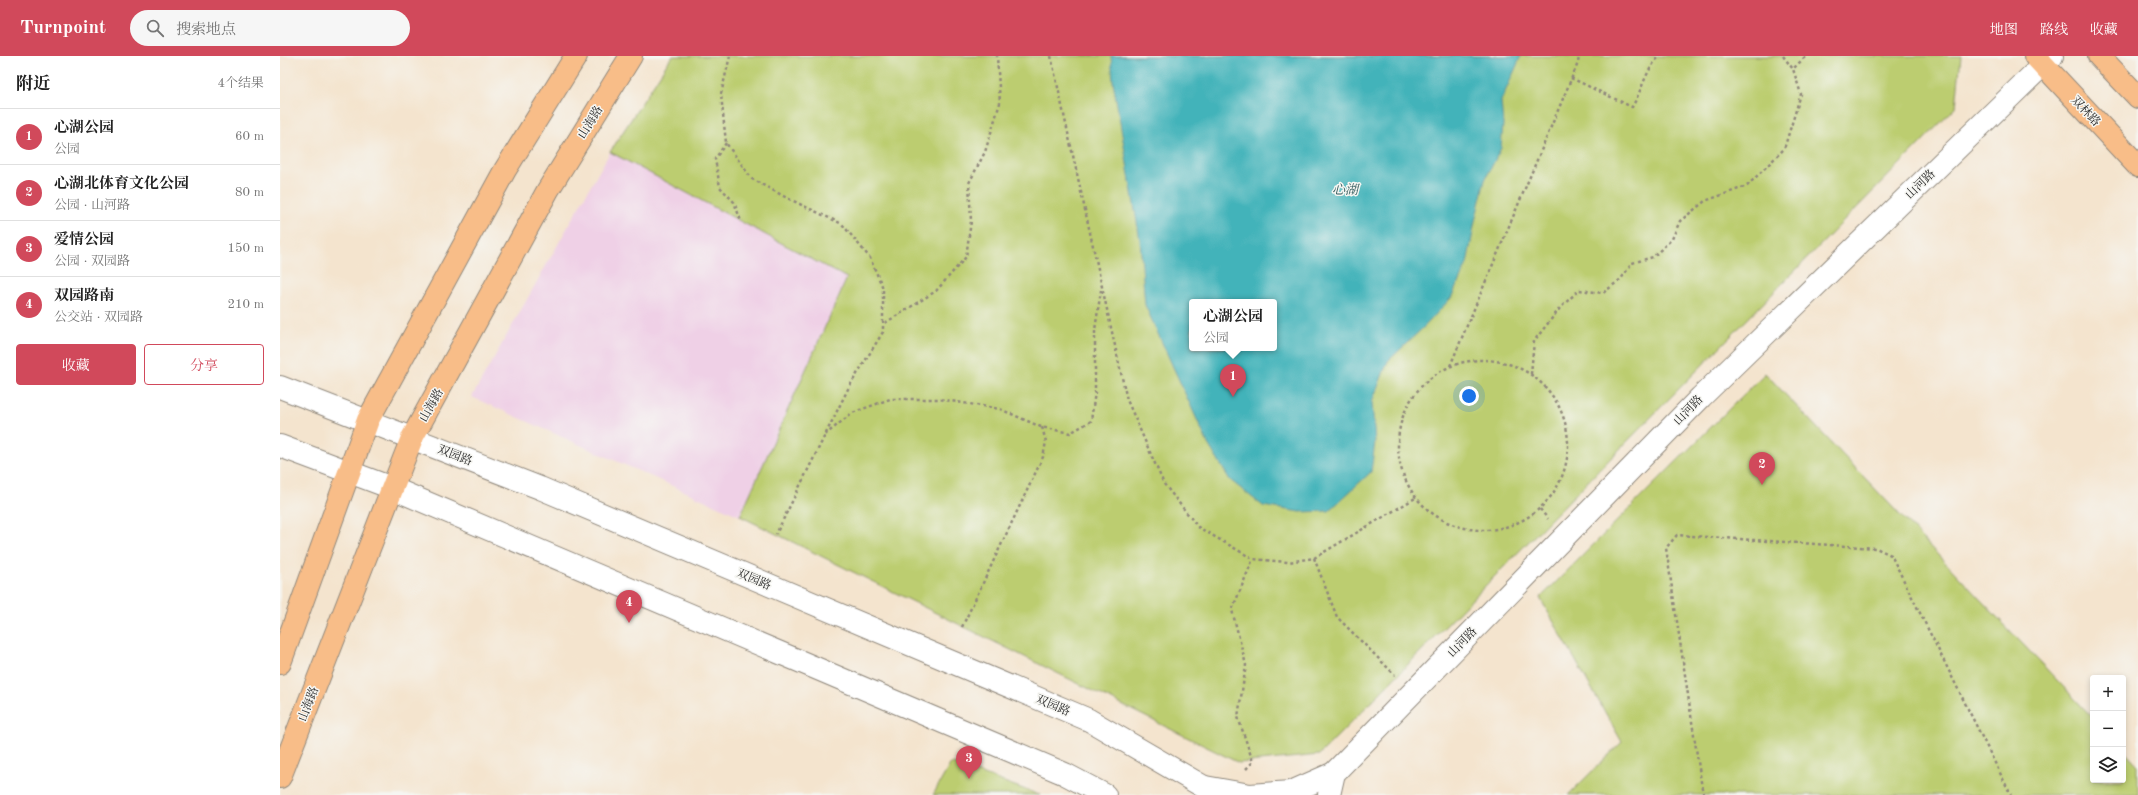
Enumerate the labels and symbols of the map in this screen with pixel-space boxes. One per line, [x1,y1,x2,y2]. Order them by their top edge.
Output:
street label: 双林路 [2069,93,2103,129]
street label: 山海路 [575,103,605,141]
street label: 山河路 [1902,166,1938,202]
water label: 心湖 [1332,183,1360,197]
pin: 1 [1220,364,1246,397]
street label: 山海路 [416,386,446,424]
your location [1459,386,1479,406]
street label: 山河路 [1670,392,1706,428]
street label: 双园路 [436,442,474,468]
pin: 2 [1749,452,1775,485]
street label: 双园路 [735,566,773,592]
pin: 4 [616,590,642,623]
street label: 山河路 [1444,624,1480,660]
street label: 山海路 [295,685,321,723]
street label: 双园路 [1034,692,1072,718]
pin: 3 [956,746,982,779]

